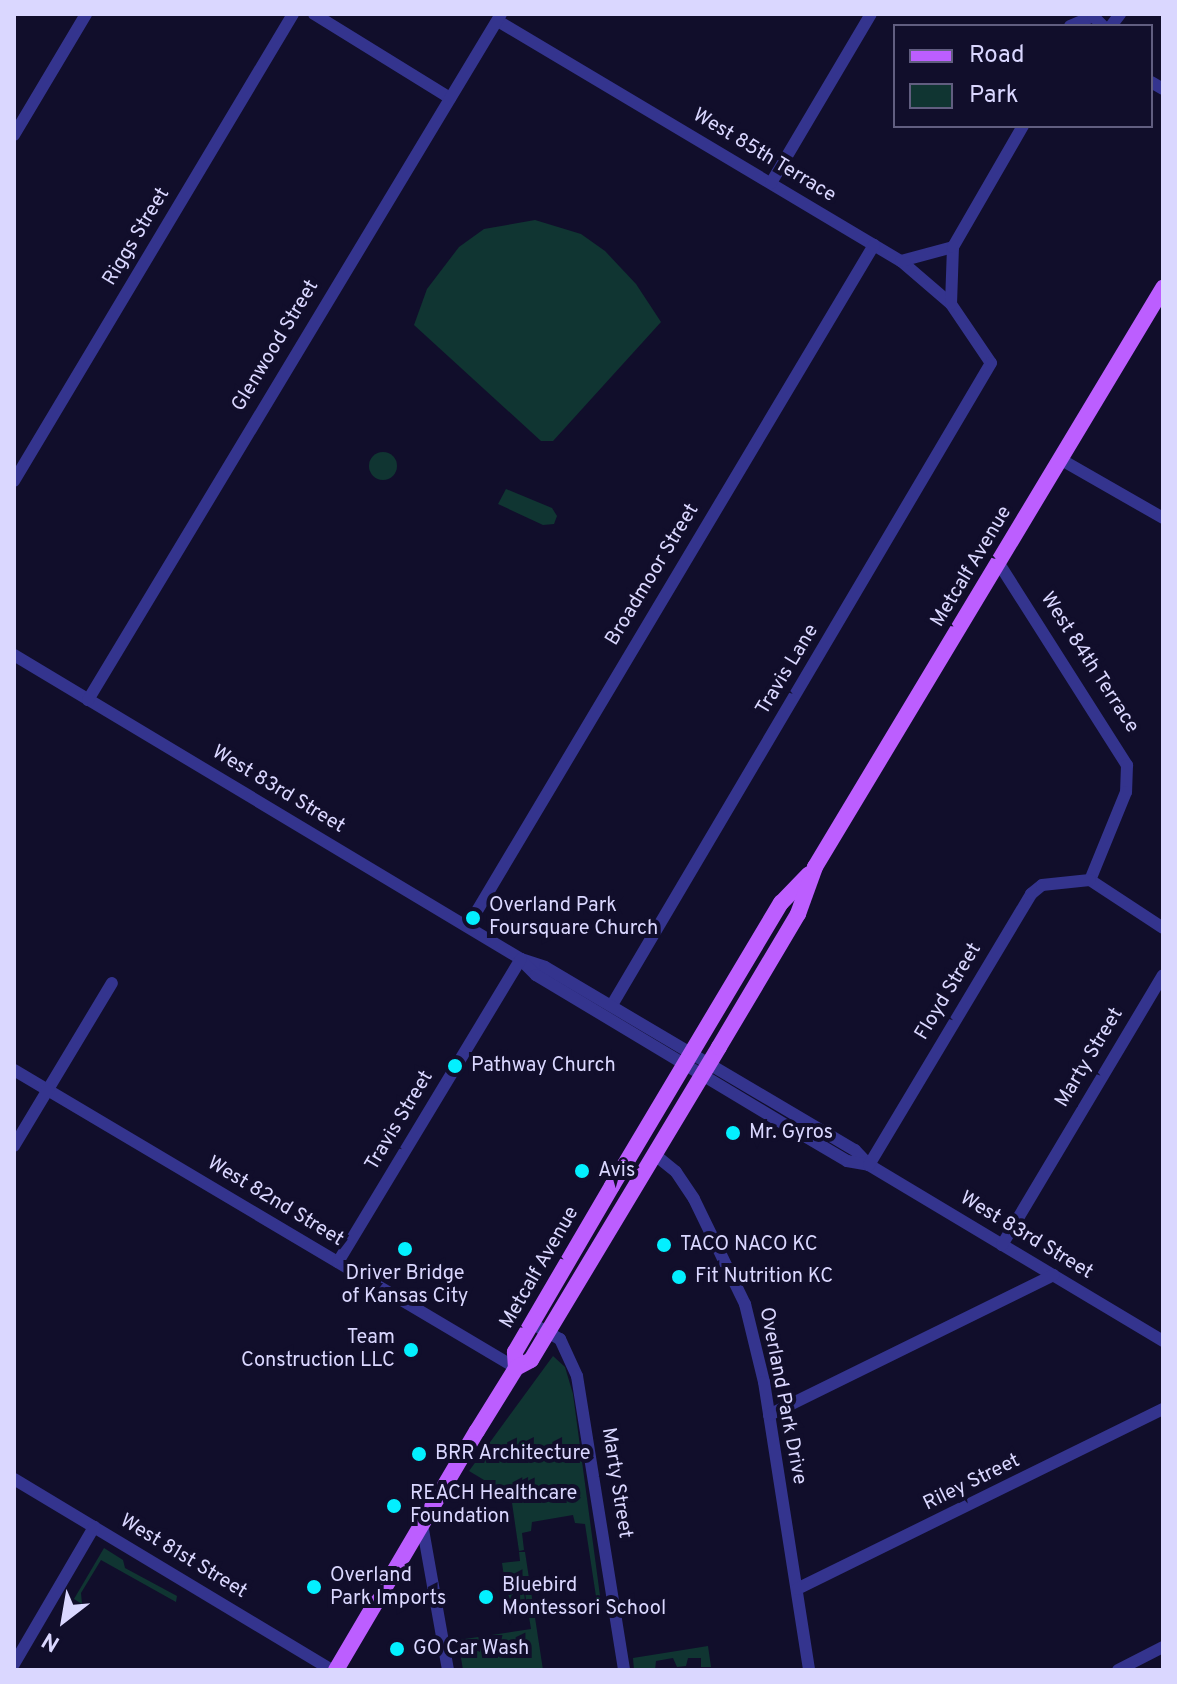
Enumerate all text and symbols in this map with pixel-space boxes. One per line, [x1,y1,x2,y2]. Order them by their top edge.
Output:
legend [893,24,1153,128]
text: Road [969,41,1025,71]
text: Park [969,81,1019,111]
street label: West 85th Terrace [688,104,840,208]
street label: Riggs Street [98,184,176,290]
street label: Glenwood Street [227,276,325,416]
street label: Broadmoor Street [601,500,705,650]
street label: Metcalf Avenue [926,502,1018,632]
street label: West 84th Terrace [1034,588,1144,738]
street label: Travis Lane [752,620,824,720]
street label: West 83rd Street [207,741,349,839]
place label: Overland Park Foursquare Church [489,894,658,941]
marker: Overland Park Foursquare Church [464,909,482,927]
street label: Floyd Street [911,939,987,1045]
street label: Marty Street [1051,1004,1129,1112]
place label: Pathway Church [471,1054,616,1078]
marker: Pathway Church [446,1057,464,1075]
street label: Travis Street [361,1067,439,1175]
place label: Mr. Gyros [749,1121,833,1145]
marker: Mr. Gyros [724,1124,742,1142]
street label: West 82nd Street [202,1152,348,1252]
place label: Avis [598,1159,635,1183]
marker: Avis [573,1162,591,1180]
street label: West 83rd Street [955,1187,1097,1285]
street label: Metcalf Avenue [495,1202,585,1334]
place label: TACO NACO KC [680,1233,818,1257]
marker: TACO NACO KC [655,1236,673,1254]
marker: Driver Bridge of Kansas City [396,1240,414,1258]
place label: Driver Bridge of Kansas City [342,1262,468,1309]
place label: Fit Nutrition KC [695,1265,833,1289]
marker: Fit Nutrition KC [670,1268,688,1286]
street label: Overland Park Drive [753,1305,811,1487]
place label: Team Construction LLC [241,1326,395,1373]
marker: Team Construction LLC [402,1341,420,1359]
street label: Marty Street [595,1426,637,1540]
place label: BRR Architecture [435,1442,591,1466]
marker: BRR Architecture [410,1445,428,1463]
street label: Riley Street [920,1449,1024,1517]
place label: REACH Healthcare Foundation [410,1482,577,1529]
marker: REACH Healthcare Foundation [385,1497,403,1515]
street label: West 81st Street [115,1510,251,1604]
place label: Overland Park Imports [330,1564,446,1611]
place label: Bluebird Montessori School [502,1574,666,1621]
marker: Overland Park Imports [305,1578,323,1596]
north arrow [24,1580,104,1660]
marker: Bluebird Montessori School [477,1588,495,1606]
text: N [38,1625,65,1657]
place label: GO Car Wash [413,1637,530,1661]
marker: GO Car Wash [388,1640,406,1658]

